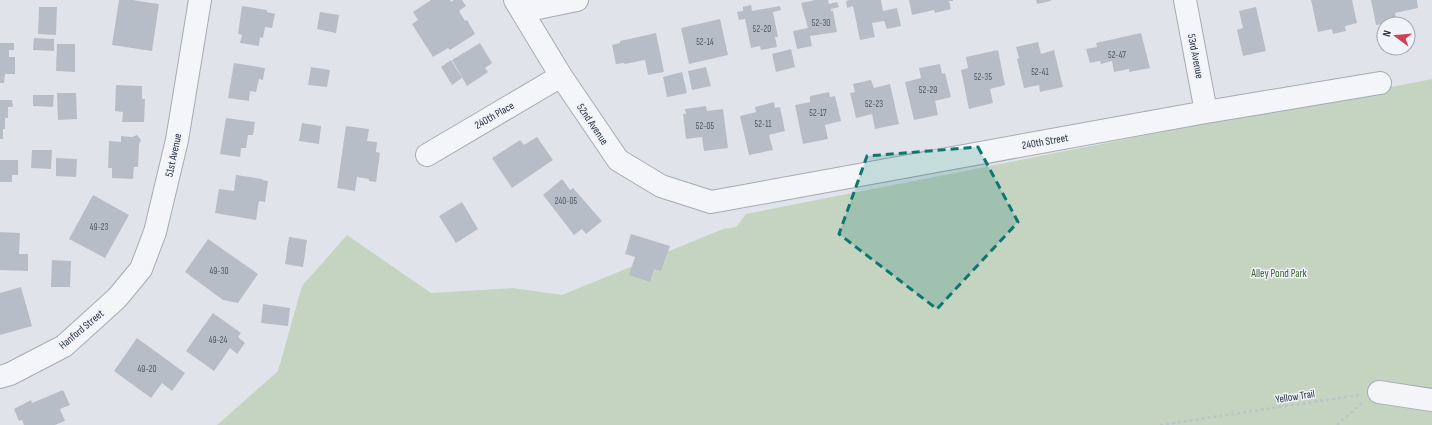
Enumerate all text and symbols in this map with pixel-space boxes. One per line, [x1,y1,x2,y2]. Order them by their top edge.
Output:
north arrow [1376,16,1416,56]
house number: 52-30 [812,18,830,29]
house number: 52-20 [753,24,771,35]
text: N [1380,29,1394,38]
street label: 53rd Avenue [1185,33,1206,80]
house number: 52-14 [696,37,714,48]
house number: 52-47 [1108,50,1126,61]
house number: 52-41 [1031,67,1050,78]
house number: 52-35 [974,72,992,83]
house number: 52-29 [919,85,937,96]
street label: 240th Place [472,99,516,132]
house number: 52-23 [865,99,883,110]
street label: 52nd Avenue [574,101,611,147]
house number: 52-17 [809,108,827,119]
house number: 52-11 [755,119,772,130]
house number: 52-05 [696,121,715,132]
street label: 240th Street [1021,131,1070,152]
street label: 51st Avenue [163,132,184,178]
house number: 240-05 [555,196,578,207]
house number: 49-23 [90,222,109,233]
house number: 49-30 [210,266,228,277]
park label: Alley Pond Park [1250,267,1308,280]
street label: Hanford Street [56,306,107,352]
house number: 49-24 [209,335,227,346]
house number: 49-20 [138,364,156,375]
street label: Yellow Trail [1274,387,1316,406]

